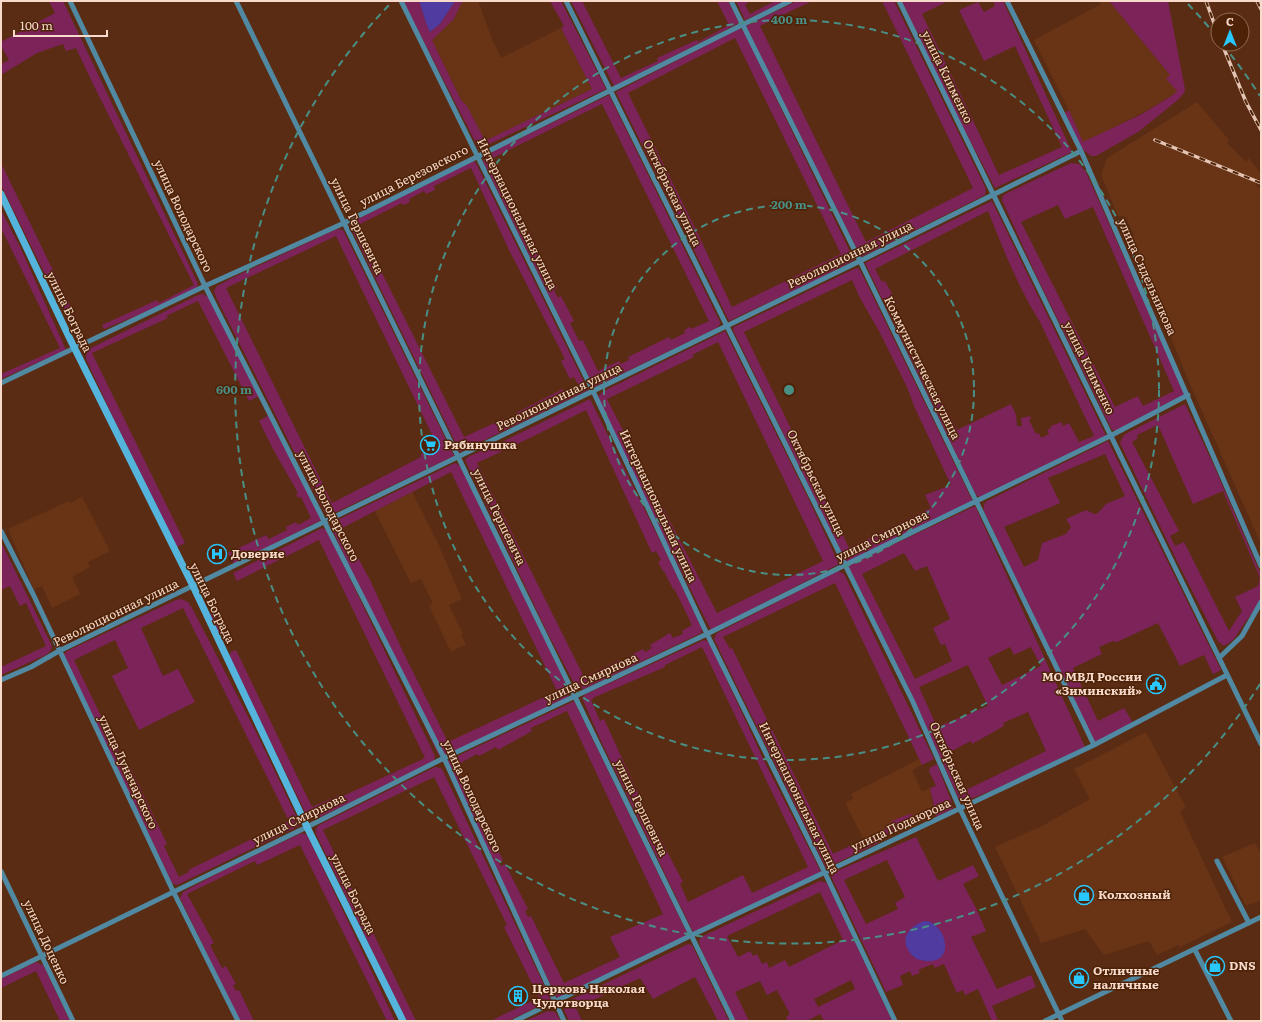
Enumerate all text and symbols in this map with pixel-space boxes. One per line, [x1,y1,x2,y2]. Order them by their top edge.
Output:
text: 400 m [771,10,807,28]
scale bar [14,12,107,38]
north arrow [1210,12,1250,52]
text: С [1226,13,1234,29]
text: 100 m [20,16,53,34]
street label: улица Клименко [918,27,978,126]
street label: Интернациональная улица [473,135,563,293]
street label: Октябрьская улица [639,136,707,250]
street label: улица Березовского [356,140,471,210]
street label: улица Володарского [150,156,218,275]
street label: улица Гершевича [327,174,389,278]
text: 200 m [771,195,807,213]
street label: улица Сидельникова [1114,215,1182,339]
street label: Революционная улица [784,216,916,292]
street label: улица Бограда [43,268,97,355]
street label: Коммунистическая улица [880,293,966,443]
street label: улица Клименко [1060,318,1120,417]
street label: Революционная улица [493,358,625,434]
text: 600 m [216,380,252,398]
centre of rings [782,383,796,397]
street label: Интернациональная улица [616,426,703,585]
street label: Октябрьская улица [783,426,851,540]
supermarket icon: Рябинушка [419,434,441,456]
place label: Рябинушка [444,435,517,453]
street label: улица Володарского [293,447,365,564]
street label: улица Гершевича [469,465,531,569]
street label: улица Смирнова [832,505,931,565]
hospital icon: Доверие [206,543,228,565]
place label: Доверие [231,544,285,562]
street label: улица Бограда [186,559,240,646]
street label: Революционная улица [50,574,182,650]
street label: улица Смирнова [541,647,640,707]
place label: МО МВД России «Зиминский» [1042,667,1142,699]
public building icon: МО МВД России «Зиминский» [1145,673,1167,695]
street label: улица Луначарского [95,712,163,832]
street label: Интернациональная улица [755,719,845,877]
street label: Октябрьская улица [926,719,990,833]
street label: улица Володарского [439,736,507,855]
street label: улица Гершевича [611,756,673,860]
street label: улица Смирнова [249,788,348,848]
street label: улица Подаюрова [848,793,954,855]
street label: улица Бограда [327,850,381,937]
shop icon: Колхозный [1073,884,1095,906]
place label: Колхозный [1098,885,1171,903]
street label: улица Доценко [19,896,74,987]
shop icon: DNS [1204,955,1226,977]
place label: DNS [1229,956,1256,974]
place label: Отличные наличные [1093,961,1159,993]
shop icon: Отличные наличные [1068,967,1090,989]
place label: Церковь Николая Чудотворца [532,979,645,1011]
building icon: Церковь Николая Чудотворца [507,985,529,1007]

